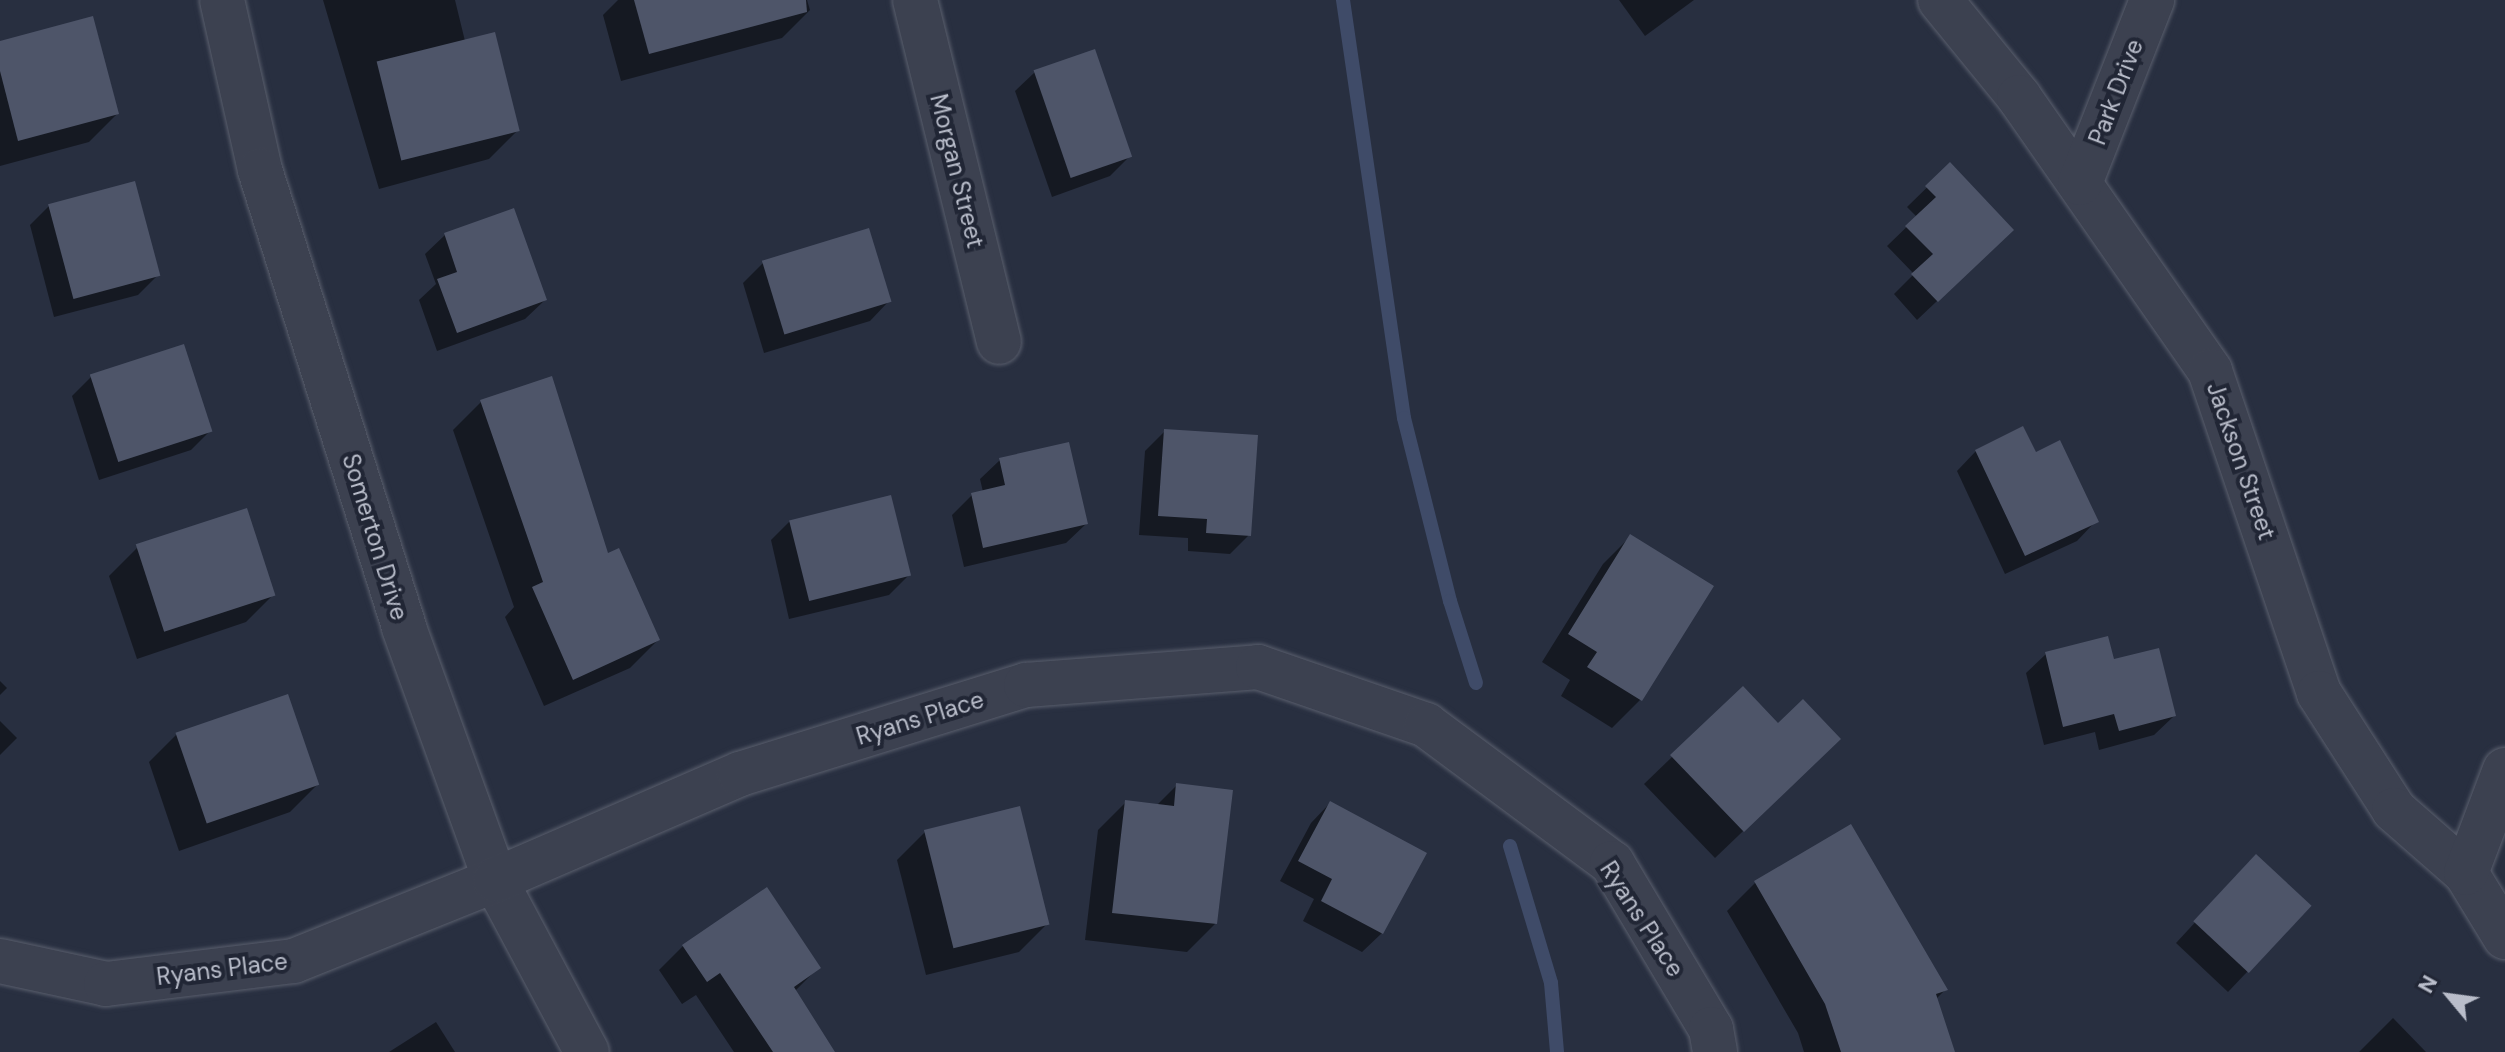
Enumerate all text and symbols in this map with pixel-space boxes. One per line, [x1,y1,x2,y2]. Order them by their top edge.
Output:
street label: Park Drive [2083,35,2149,149]
street label: Morgan Street [924,91,990,251]
street label: Jackson Street [2201,378,2281,544]
street label: Somerton Drive [336,450,414,624]
street label: Ryans Place [853,685,987,751]
street label: Ryans Place [1594,856,1690,982]
street label: Ryans Place [155,947,289,991]
north arrow [2409,956,2489,1036]
text: N [2411,970,2444,998]

